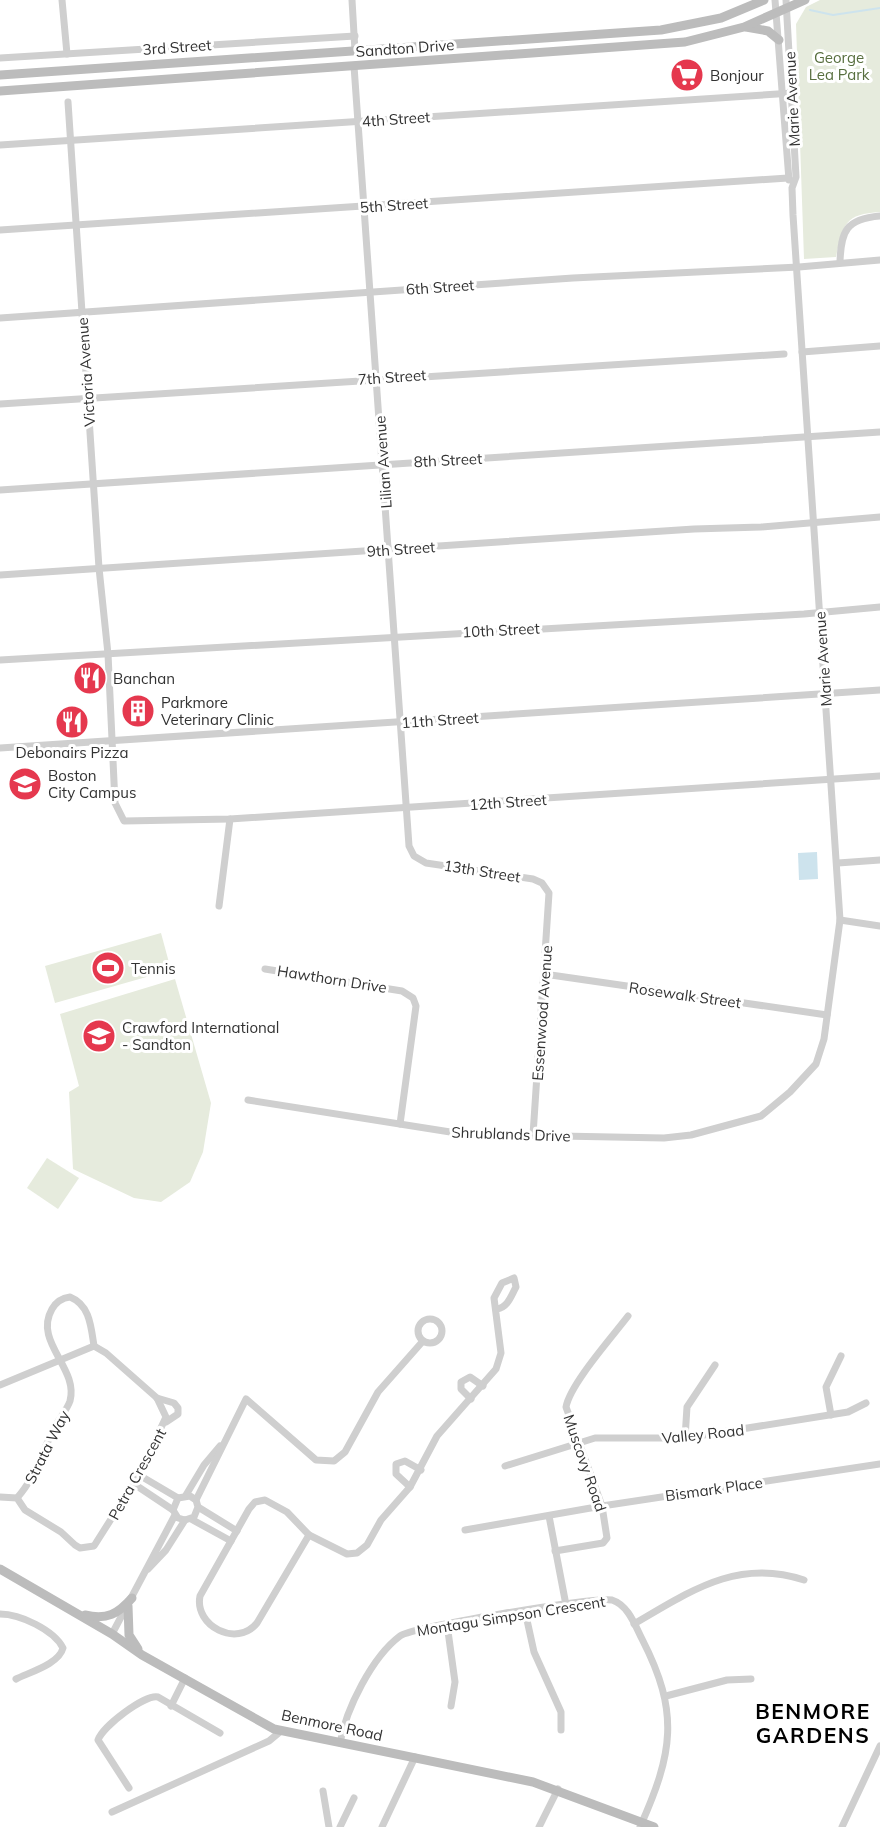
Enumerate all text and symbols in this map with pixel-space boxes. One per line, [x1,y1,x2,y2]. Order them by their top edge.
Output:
street label: 3rd Street [142,35,212,59]
street label: Sandton Drive [355,35,455,61]
park label: George Lea Park [809,48,870,84]
street label: Marie Avenue [780,51,804,147]
supermarket icon: Bonjour [669,57,705,93]
place label: Bonjour [710,66,764,85]
street label: 4th Street [361,107,431,131]
street label: 5th Street [359,193,429,217]
street label: 6th Street [405,275,475,299]
street label: Victoria Avenue [73,317,99,427]
street label: 7th Street [357,365,427,389]
street label: Lilian Avenue [370,415,396,509]
street label: 8th Street [413,449,483,471]
street label: 9th Street [366,537,436,561]
street label: Marie Avenue [810,611,836,707]
street label: 10th Street [462,618,540,642]
restaurant icon: Banchan [72,660,108,696]
place label: Banchan [113,669,175,688]
building icon: Parkmore Veterinary Clinic [120,693,156,729]
place label: Parkmore Veterinary Clinic [161,693,274,729]
restaurant icon: Debonairs Pizza [54,704,90,740]
street label: 11th Street [401,708,479,732]
place label: Debonairs Pizza [16,743,128,762]
school or university icon: Boston City Campus [7,766,43,802]
place label: Boston City Campus [48,766,136,802]
street label: 12th Street [469,790,547,814]
street label: 13th Street [442,856,522,886]
street label: Essenwood Avenue [528,945,556,1081]
sports icon: Tennis [90,950,126,986]
place label: Tennis [131,959,176,978]
street label: Hawthorn Drive [276,961,388,997]
street label: Rosewalk Street [628,978,742,1012]
school or university icon: Crawford International - Sandton [81,1018,117,1054]
place label: Crawford International - Sandton [122,1018,279,1054]
street label: Shrublands Drive [451,1122,571,1146]
street label: Strata Way [20,1407,74,1487]
street label: Muscovy Road [559,1412,611,1514]
street label: Valley Road [661,1420,745,1448]
street label: Petra Crescent [104,1425,170,1523]
street label: Bismark Place [664,1473,764,1505]
street label: Montagu Simpson Crescent [415,1592,607,1640]
district label: BENMORE GARDENS [755,1698,871,1748]
street label: Benmore Road [280,1705,384,1745]

